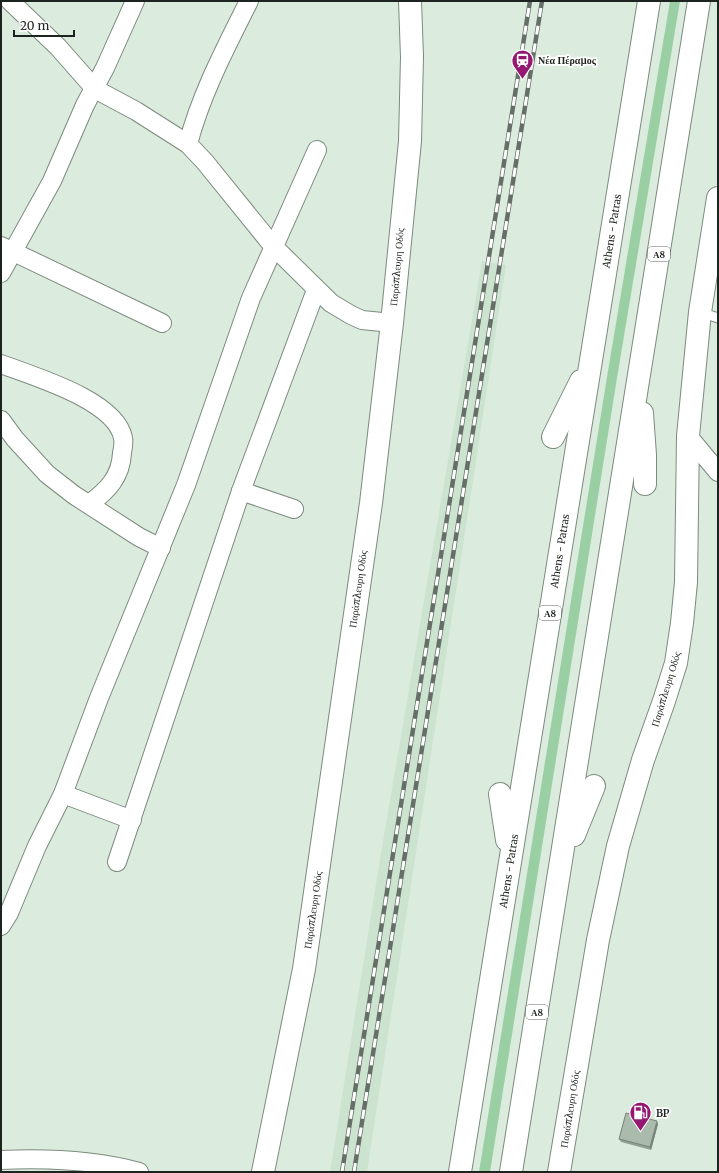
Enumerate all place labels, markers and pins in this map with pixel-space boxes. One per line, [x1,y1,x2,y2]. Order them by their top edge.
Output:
station icon: Νέα Πέραμος [509,47,535,80]
place label: Νέα Πέραμος [538,54,597,67]
fuel station icon: BP [628,1100,654,1133]
place label: BP [656,1107,670,1120]

